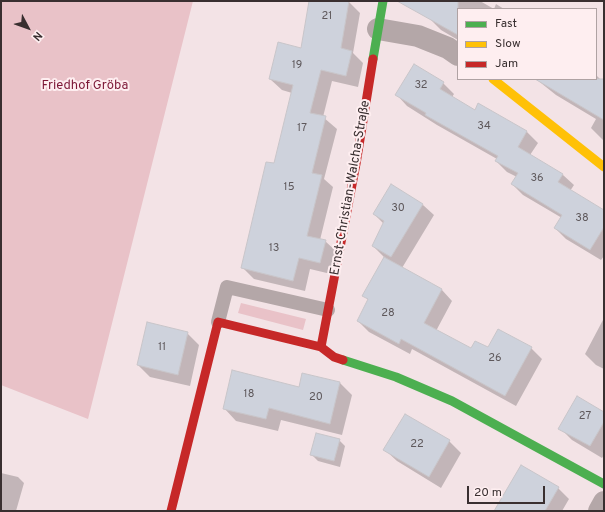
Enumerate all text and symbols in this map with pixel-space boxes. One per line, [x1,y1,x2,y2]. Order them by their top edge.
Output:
north arrow [8,8,48,48]
legend [457,8,597,80]
house number: 21 [322,10,332,24]
text: Fast [495,16,517,32]
text: N [29,28,45,43]
text: Slow [495,36,521,52]
text: Jam [495,56,518,72]
house number: 19 [292,59,302,73]
park label: Friedhof Gröba [42,78,128,94]
house number: 32 [414,79,428,93]
street label: Ernst-Christian-Walcha-Straße [328,99,374,277]
house number: 34 [477,120,491,134]
house number: 17 [297,122,307,136]
house number: 36 [530,172,544,186]
house number: 15 [284,181,294,195]
house number: 30 [391,202,405,216]
house number: 38 [575,212,589,226]
house number: 13 [269,242,279,256]
house number: 28 [381,307,395,321]
house number: 11 [158,341,166,355]
house number: 26 [488,352,502,366]
house number: 18 [244,388,254,402]
house number: 20 [309,391,323,405]
house number: 27 [579,410,591,424]
house number: 22 [410,438,424,452]
scale bar [469,478,547,504]
text: 20 m [474,485,502,501]

